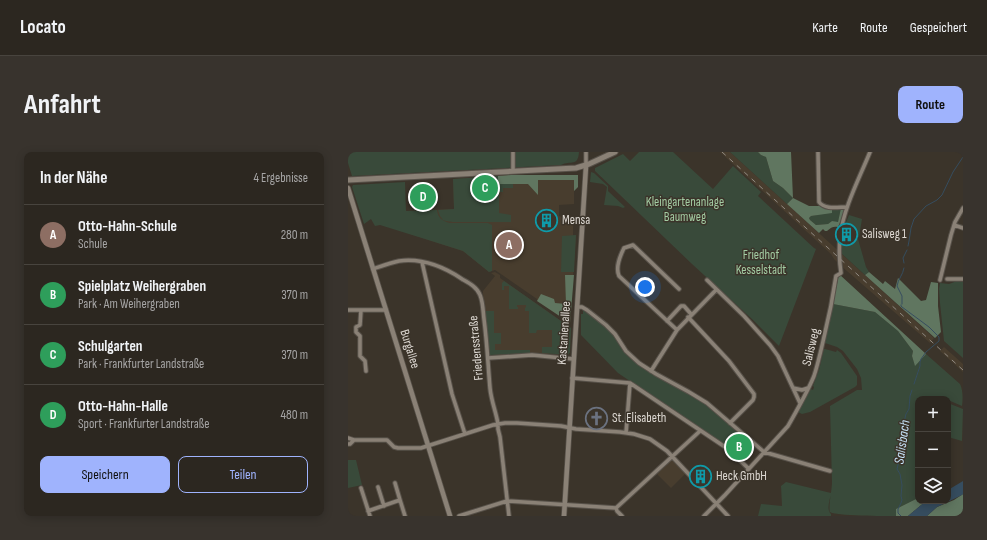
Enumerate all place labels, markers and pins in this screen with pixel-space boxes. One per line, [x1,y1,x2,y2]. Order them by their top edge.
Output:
pin: C [472,173,498,203]
pin: D [410,182,436,212]
building icon: Mensa [533,207,559,233]
place label: Mensa [562,212,590,228]
building icon: Salisweg 1 [834,221,860,247]
place label: Salisweg 1 [862,226,907,242]
pin: A [496,230,522,260]
church icon: St. Elisabeth [583,405,609,431]
place label: St. Elisabeth [612,410,666,426]
pin: B [726,432,752,462]
building icon: Heck GmbH [688,463,714,489]
place label: Heck GmbH [716,468,767,484]

